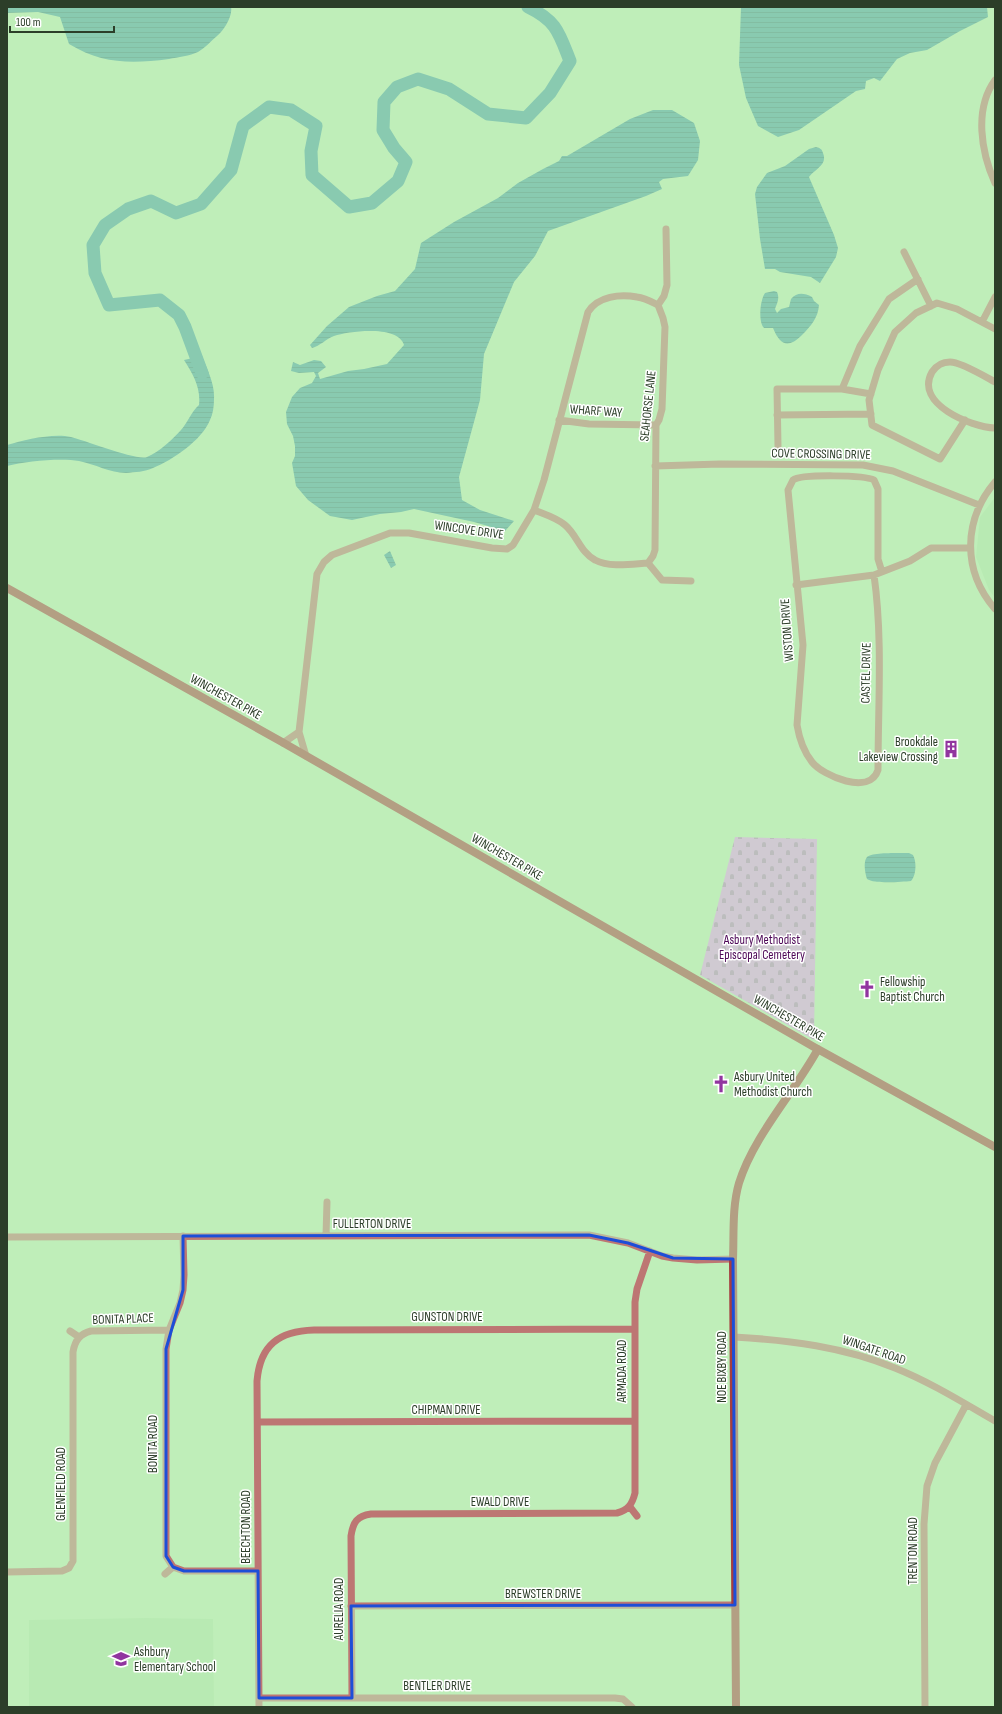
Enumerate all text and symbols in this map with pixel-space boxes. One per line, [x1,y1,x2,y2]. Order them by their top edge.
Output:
scale bar [10,8,114,34]
text: 100 m [16,15,41,30]
street label: SEAHORSE LANE [636,370,660,442]
street label: WHARF WAY [569,401,623,421]
street label: COVE CROSSING DRIVE [771,445,871,463]
street label: WINCOVE DRIVE [433,517,505,543]
street label: WISTON DRIVE [777,598,797,662]
street label: CASTEL DRIVE [857,642,875,704]
street label: WINCHESTER PIKE [187,671,265,723]
place label: Brookdale Lakeview Crossing [859,734,938,765]
building icon: Brookdale Lakeview Crossing [941,739,961,759]
street label: WINCHESTER PIKE [469,830,545,884]
park label: Asbury Methodist Episcopal Cemetery [719,932,805,963]
place label: Fellowship Baptist Church [880,974,945,1005]
church icon: Fellowship Baptist Church [857,979,877,999]
street label: WINCHESTER PIKE [751,991,827,1045]
place label: Asbury United Methodist Church [733,1069,812,1100]
church icon: Asbury United Methodist Church [711,1074,731,1094]
street label: FULLERTON DRIVE [333,1216,411,1232]
street label: GUNSTON DRIVE [411,1309,483,1325]
street label: BONITA PLACE [92,1310,154,1328]
street label: NOE BIXBY ROAD [714,1331,730,1403]
street label: WINGATE ROAD [840,1332,908,1368]
street label: ARMADA ROAD [614,1340,630,1403]
street label: CHIPMAN DRIVE [411,1402,481,1418]
street label: BONITA ROAD [145,1415,161,1473]
street label: GLENFIELD ROAD [53,1447,69,1521]
street label: BEECHTON ROAD [238,1490,254,1564]
street label: EWALD DRIVE [471,1494,529,1510]
street label: TRENTON ROAD [905,1517,921,1585]
street label: AURELIA ROAD [331,1578,347,1641]
street label: BREWSTER DRIVE [505,1586,581,1602]
place label: Ashbury Elementary School [133,1644,216,1675]
school or university icon: Ashbury Elementary School [111,1649,131,1669]
street label: BENTLER DRIVE [403,1678,471,1694]

